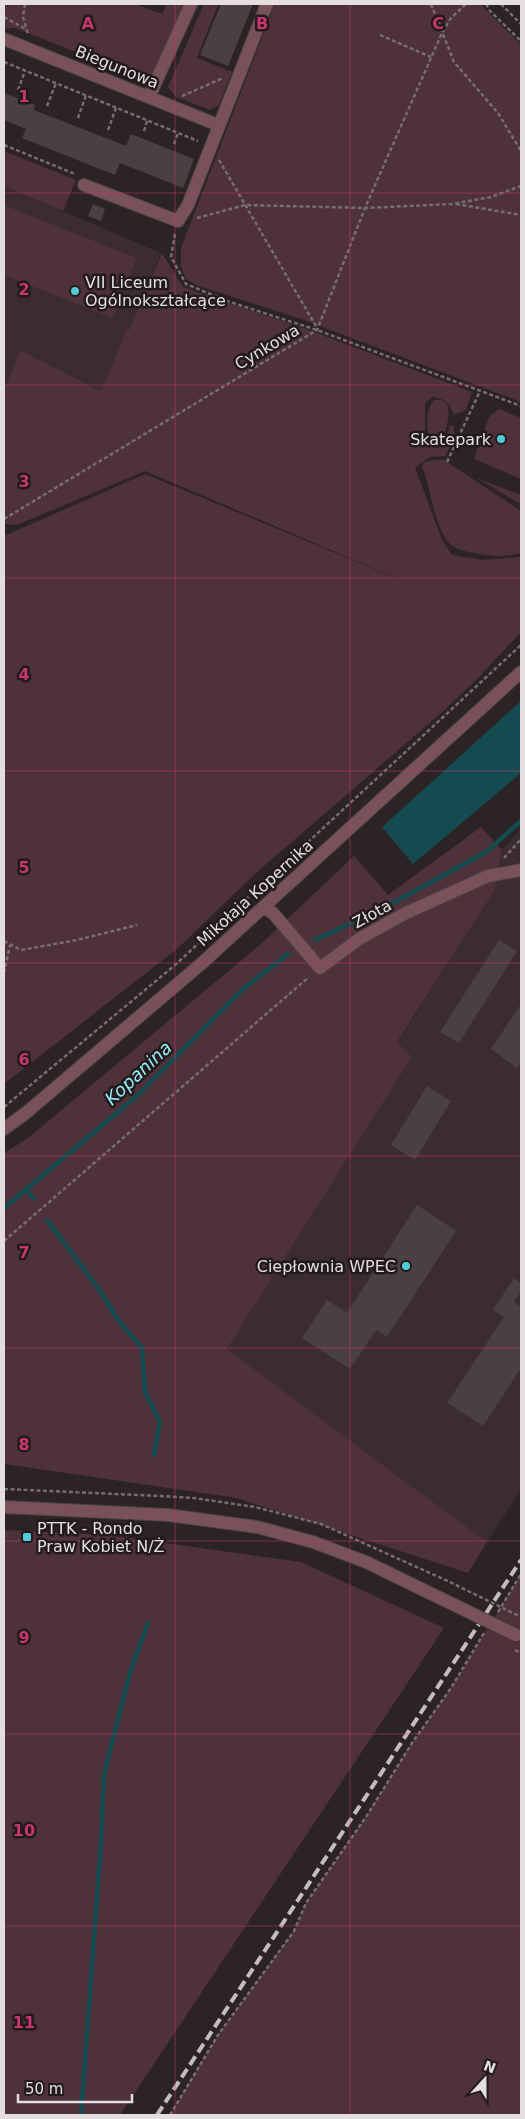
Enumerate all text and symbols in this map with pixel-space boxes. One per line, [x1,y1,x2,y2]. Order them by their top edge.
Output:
text: A [82,14,95,33]
text: B [256,14,268,33]
text: C [432,14,444,33]
street label: Biegunowa [72,42,162,92]
text: 1 [18,87,30,106]
place label: VII Liceum Ogólnokształcące [85,273,226,310]
text: 2 [18,280,30,299]
marker: VII Liceum Ogólnokształcące [69,285,81,297]
street label: Cynkowa [231,320,303,374]
place label: Skatepark [410,430,492,449]
marker: Skatepark [495,433,507,445]
text: 3 [18,472,30,491]
text: 4 [18,665,30,684]
street label: Mikołaja Kopernika [193,836,317,950]
text: 5 [18,858,30,877]
street label: Złota [349,896,395,932]
water label: Kopanina [100,1037,176,1109]
text: 6 [18,1050,30,1069]
text: 7 [18,1243,30,1262]
place label: Ciepłownia WPEC [257,1257,396,1276]
marker: Ciepłownia WPEC [400,1260,412,1272]
text: 8 [18,1435,30,1454]
place label: PTTK - Rondo Praw Kobiet N/Ż [37,1519,165,1556]
marker: PTTK - Rondo Praw Kobiet N/Ż [21,1531,33,1543]
text: 9 [18,1628,30,1647]
text: 10 [13,1821,35,1840]
text: 11 [13,2013,35,2032]
north arrow [460,2054,510,2104]
text: N [481,2057,498,2076]
scale bar [18,2072,131,2104]
text: 50 m [25,2080,63,2098]

